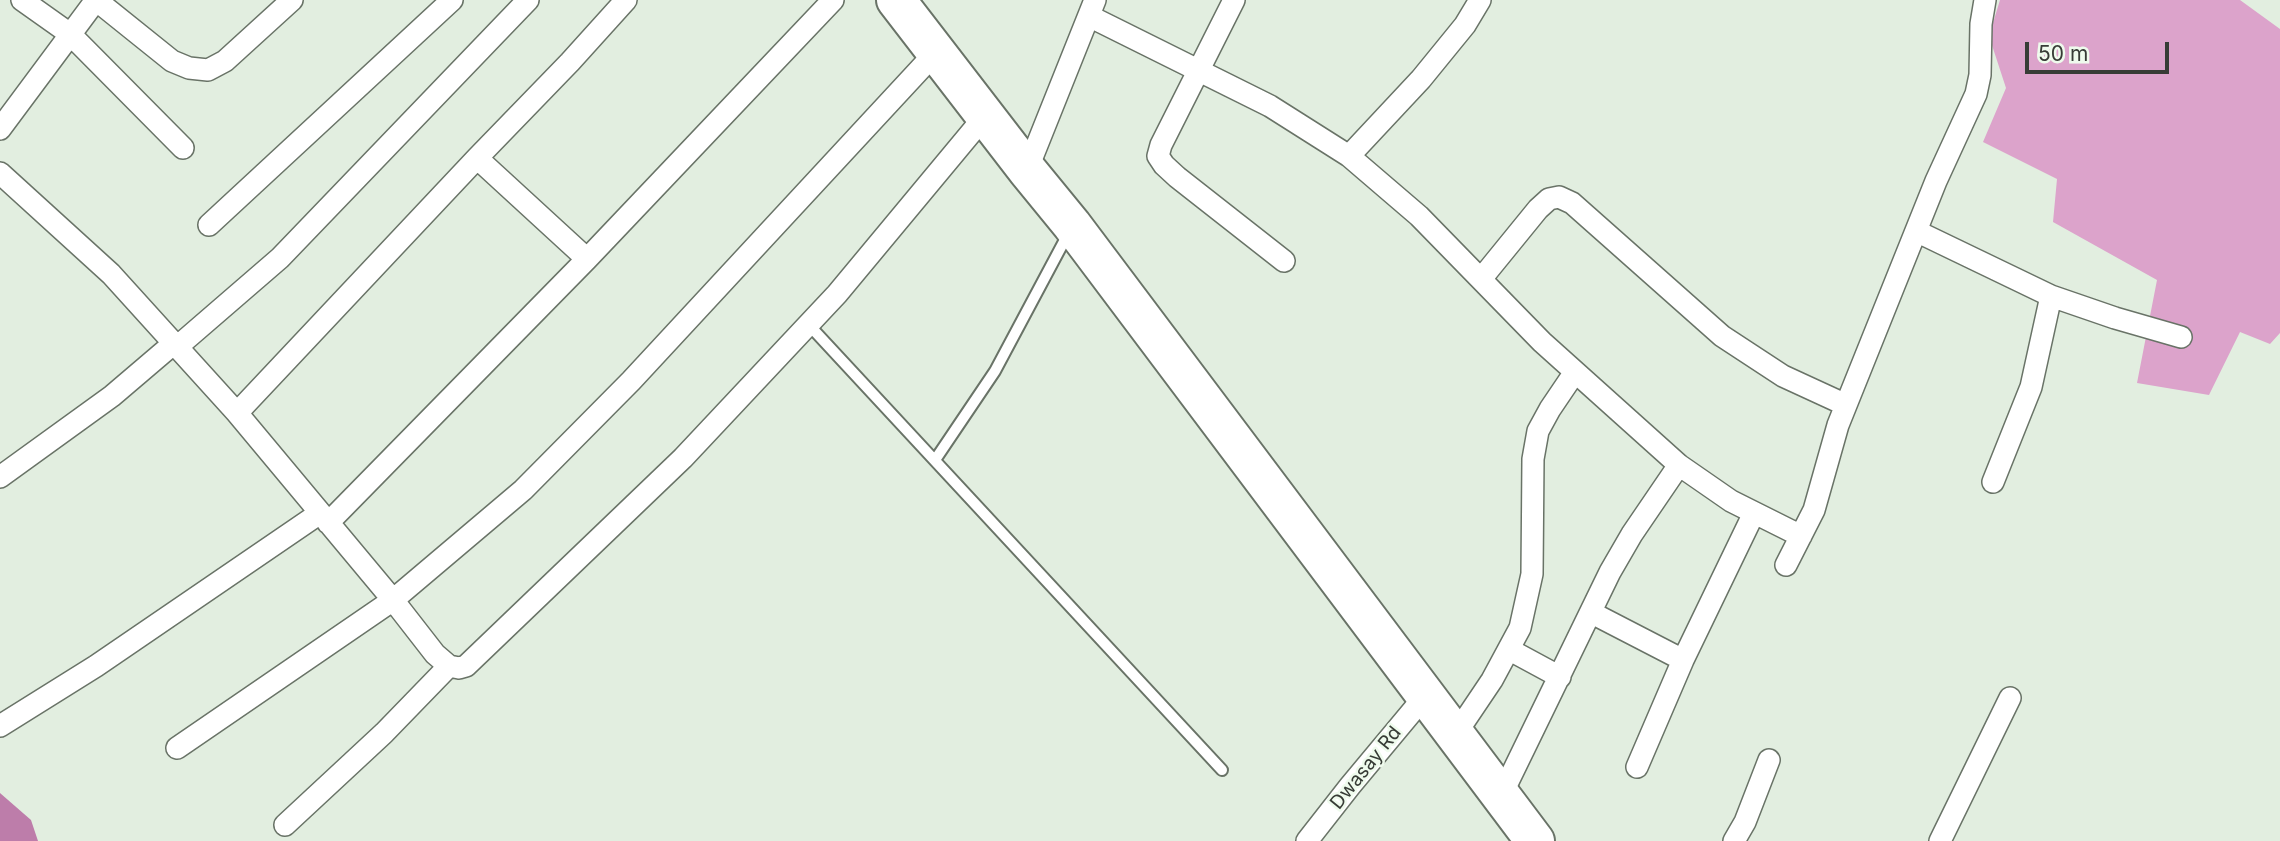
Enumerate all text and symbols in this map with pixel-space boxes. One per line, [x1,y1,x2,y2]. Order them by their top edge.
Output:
scale bar [2028,28,2172,72]
text: 50 m [2038,41,2088,66]
street label: Dwasay Rd [1326,722,1406,814]

